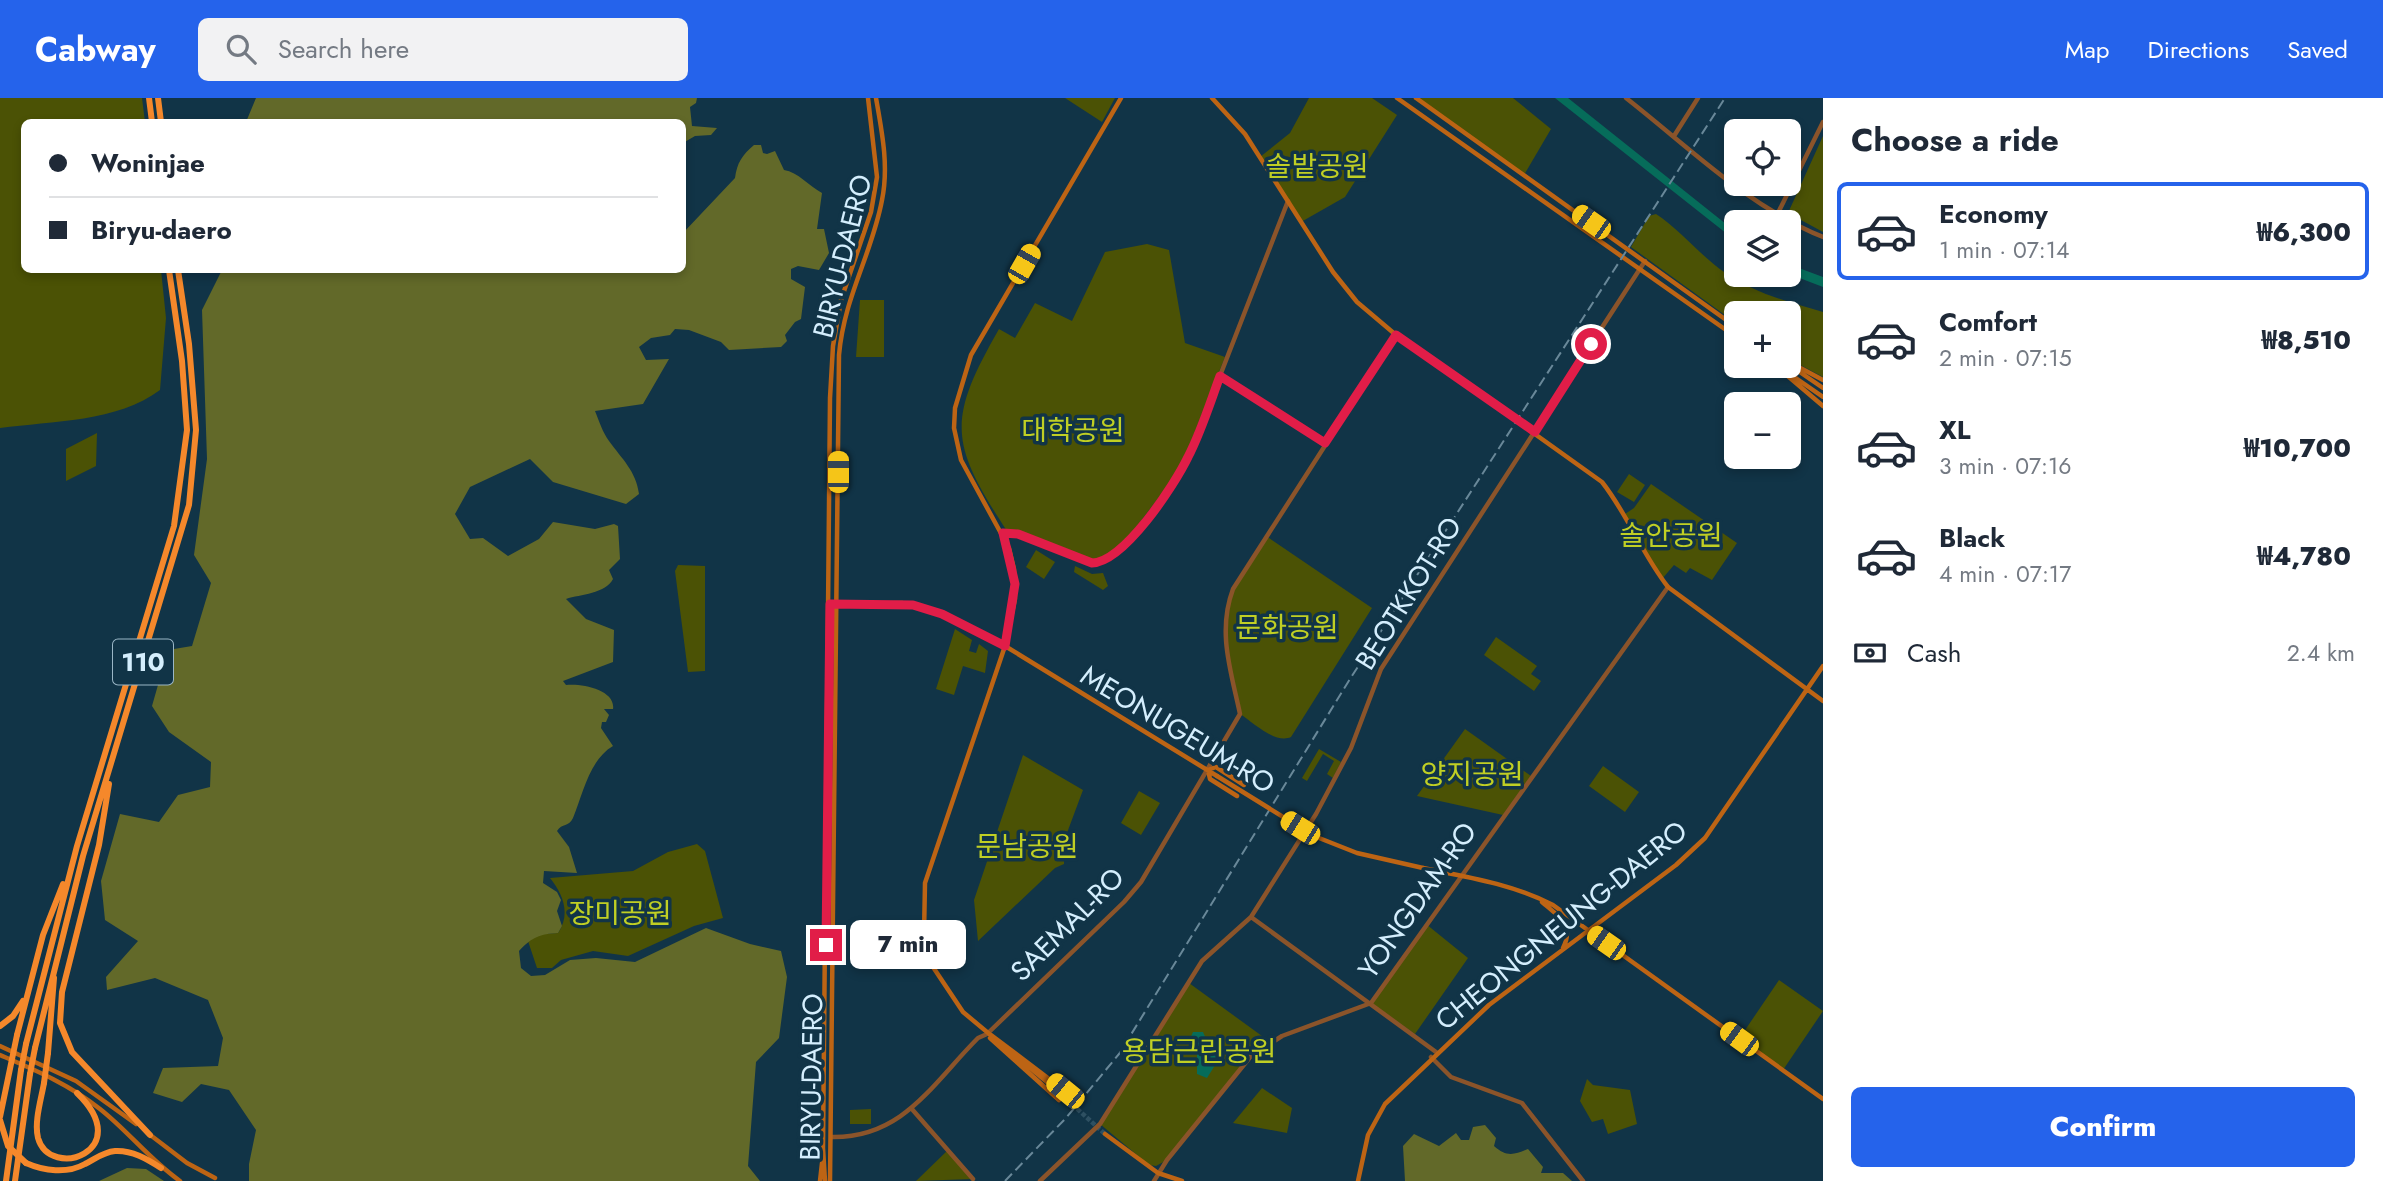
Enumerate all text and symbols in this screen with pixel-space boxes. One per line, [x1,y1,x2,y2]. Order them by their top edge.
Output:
search box [198,18,688,81]
text: Cabway [35,26,156,73]
icon: search [222,30,260,68]
text: Search here [278,30,409,68]
text: Map [2065,32,2110,67]
text: Directions [2148,32,2249,67]
text: Saved [2287,32,2348,67]
text: Choose a ride [1851,117,2059,163]
map controls [1724,119,1801,469]
button: locate [1724,119,1801,196]
text: Woninjae [91,144,205,182]
park label: 솔밭공원 [1265,146,1369,187]
street label: BIRYU-DAERO [802,170,883,342]
text: Economy [1939,195,2048,233]
icon: car [1855,200,1918,263]
car [1568,201,1615,243]
button: layers [1724,210,1801,287]
text: Biryu-daero [91,211,232,249]
text: ₩6,300 [2257,213,2351,251]
text: 1 min · 07:14 [1939,233,2069,267]
car [1005,241,1044,287]
button: + [1724,301,1801,378]
text: Comfort [1939,303,2037,341]
icon: car [1855,308,1918,371]
text: ₩8,510 [2262,321,2351,359]
route start [1575,328,1607,360]
text: 2 min · 07:15 [1939,341,2072,375]
button: − [1724,392,1801,469]
park label: 대학공원 [1021,410,1125,451]
text: XL [1939,411,1971,449]
icon: car [1855,416,1918,479]
text: ₩10,700 [2244,429,2351,467]
text: 3 min · 07:16 [1939,449,2072,483]
car [828,451,849,493]
street label: BEOTKKOT-RO [1345,509,1472,678]
park label: 솔안공원 [1619,515,1723,556]
text: Black [1939,519,2005,557]
icon: car [1855,524,1918,587]
text: ₩4,780 [2257,537,2351,575]
text: 4 min · 07:17 [1939,557,2071,591]
park label: 문화공원 [1235,607,1339,648]
icon: cash [1851,634,1889,672]
text: Cash [1907,634,1961,672]
text: 2.4 km [2287,636,2355,670]
road number: 110 [113,640,173,684]
street label: MEONUGEUM-RO [1073,655,1283,804]
park label: 양지공원 [1420,754,1524,795]
car [1277,808,1324,848]
street label: CHEONGNEUNG-DAERO [1426,811,1696,1040]
street label: YONGDAM-RO [1348,814,1487,987]
park label: 문남공원 [975,826,1079,867]
street label: SAEMAL-RO [1001,858,1134,991]
park label: 장미공원 [568,893,672,934]
callout: 7 min [850,920,966,970]
car [1583,922,1630,964]
text: 7 min [878,927,938,961]
route end [810,929,842,961]
street label: BIRYU-DAERO [790,993,833,1161]
car [1716,1018,1763,1060]
park label: 용담근린공원 [1122,1031,1276,1072]
car [1043,1070,1088,1112]
button: Confirm [1851,1087,2355,1167]

